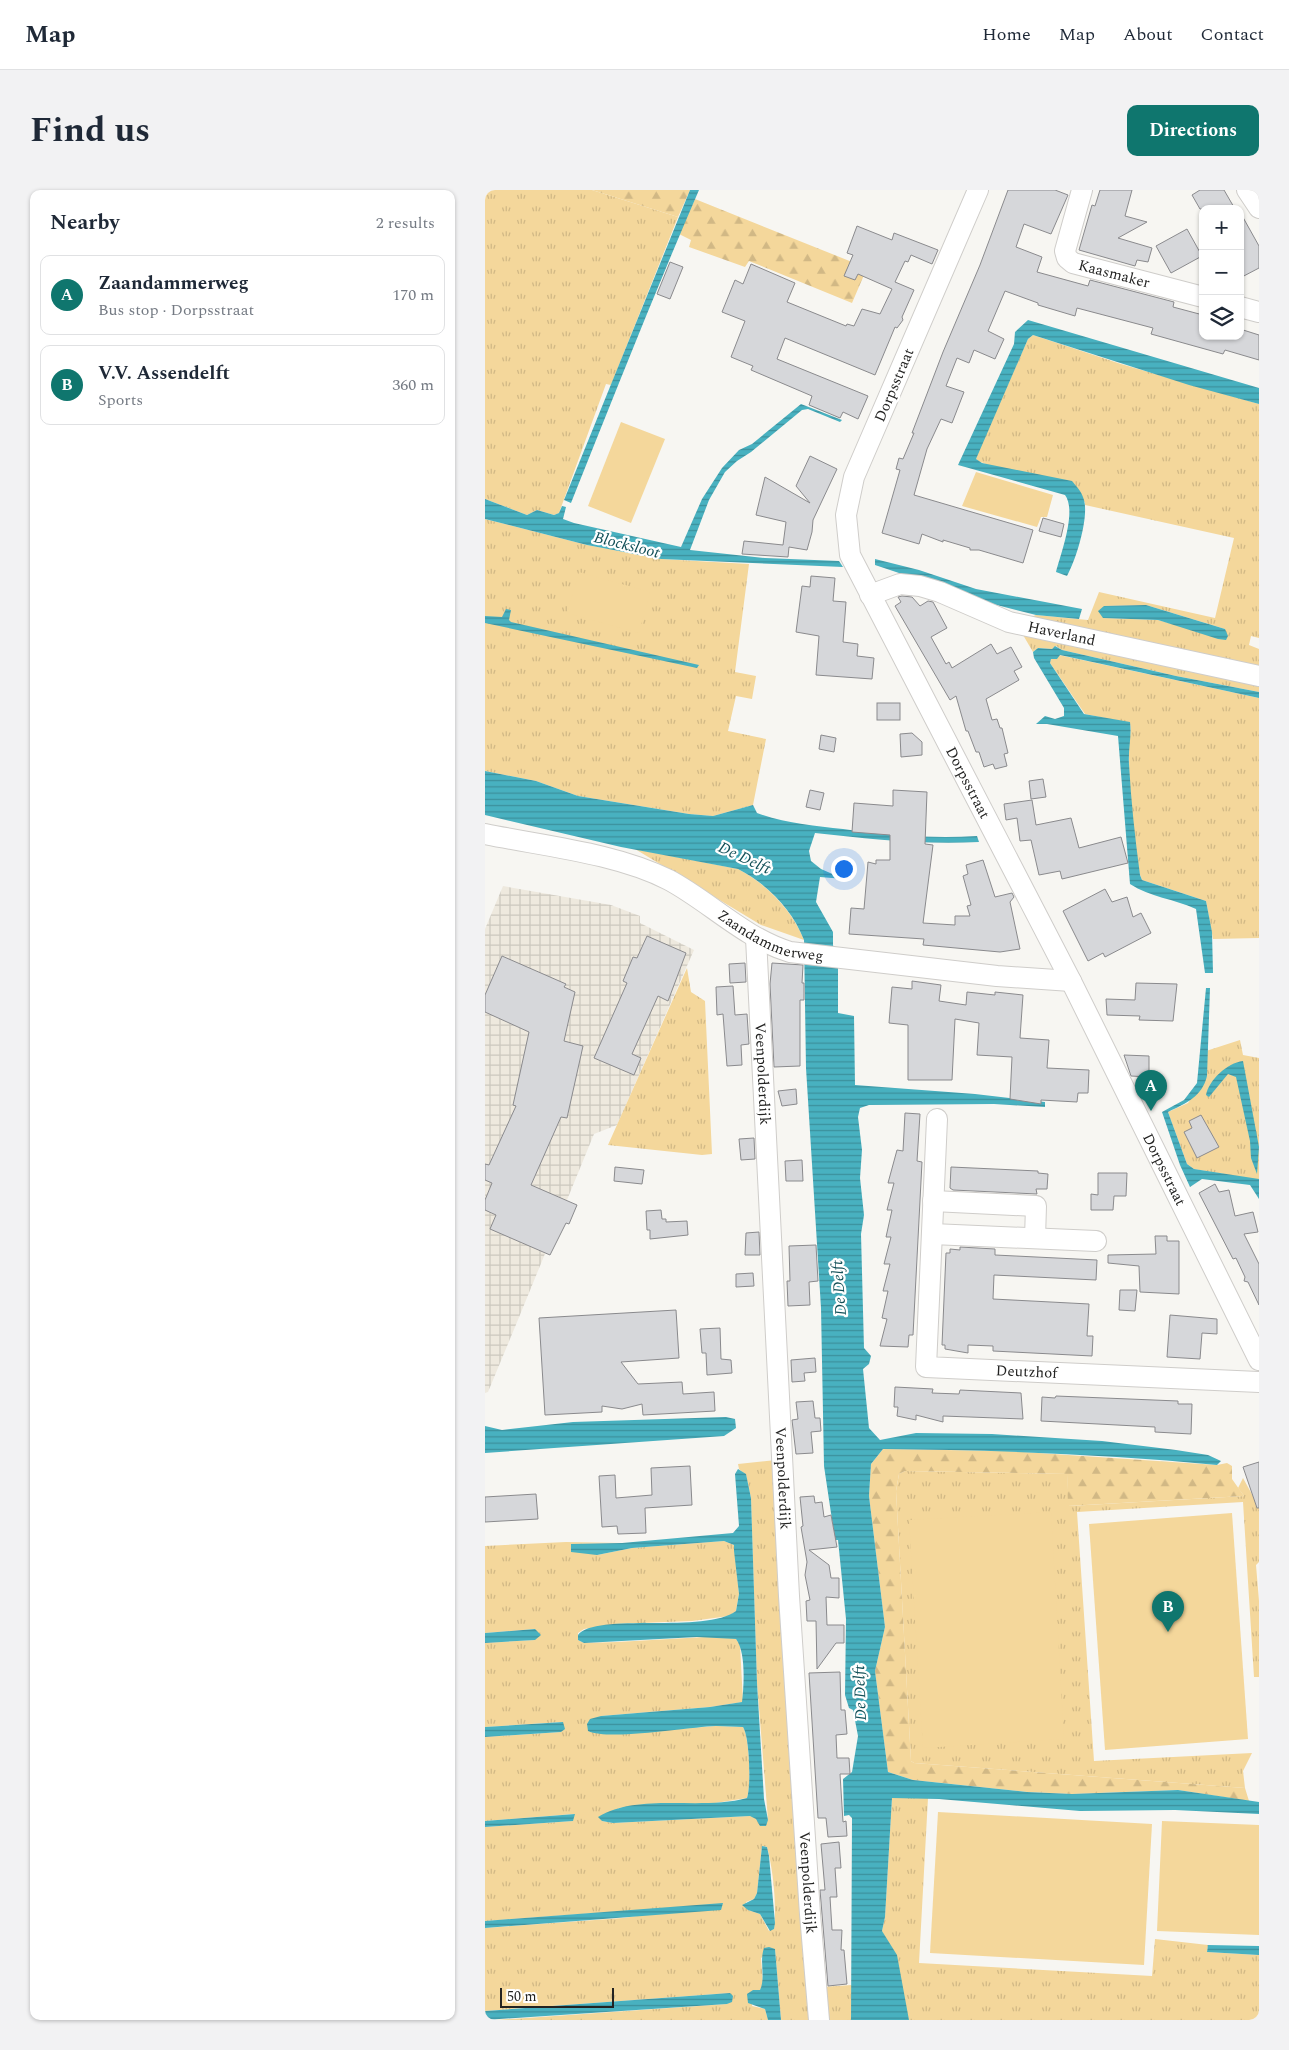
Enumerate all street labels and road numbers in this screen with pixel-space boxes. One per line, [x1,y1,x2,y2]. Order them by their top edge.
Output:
street label: Kaasmaker [1076,254,1152,295]
street label: Dorpsstraat [869,345,920,426]
street label: Haverland [1025,615,1098,652]
street label: Dorpsstraat [939,743,996,823]
street label: Zaandammerweg [712,904,825,968]
street label: Veenpolderdijk [748,1022,776,1126]
street label: Dorpsstraat [1136,1129,1192,1210]
street label: Deutzhof [995,1359,1060,1385]
street label: Veenpolderdijk [769,1427,797,1530]
street label: Veenpolderdijk [793,1831,823,1935]

